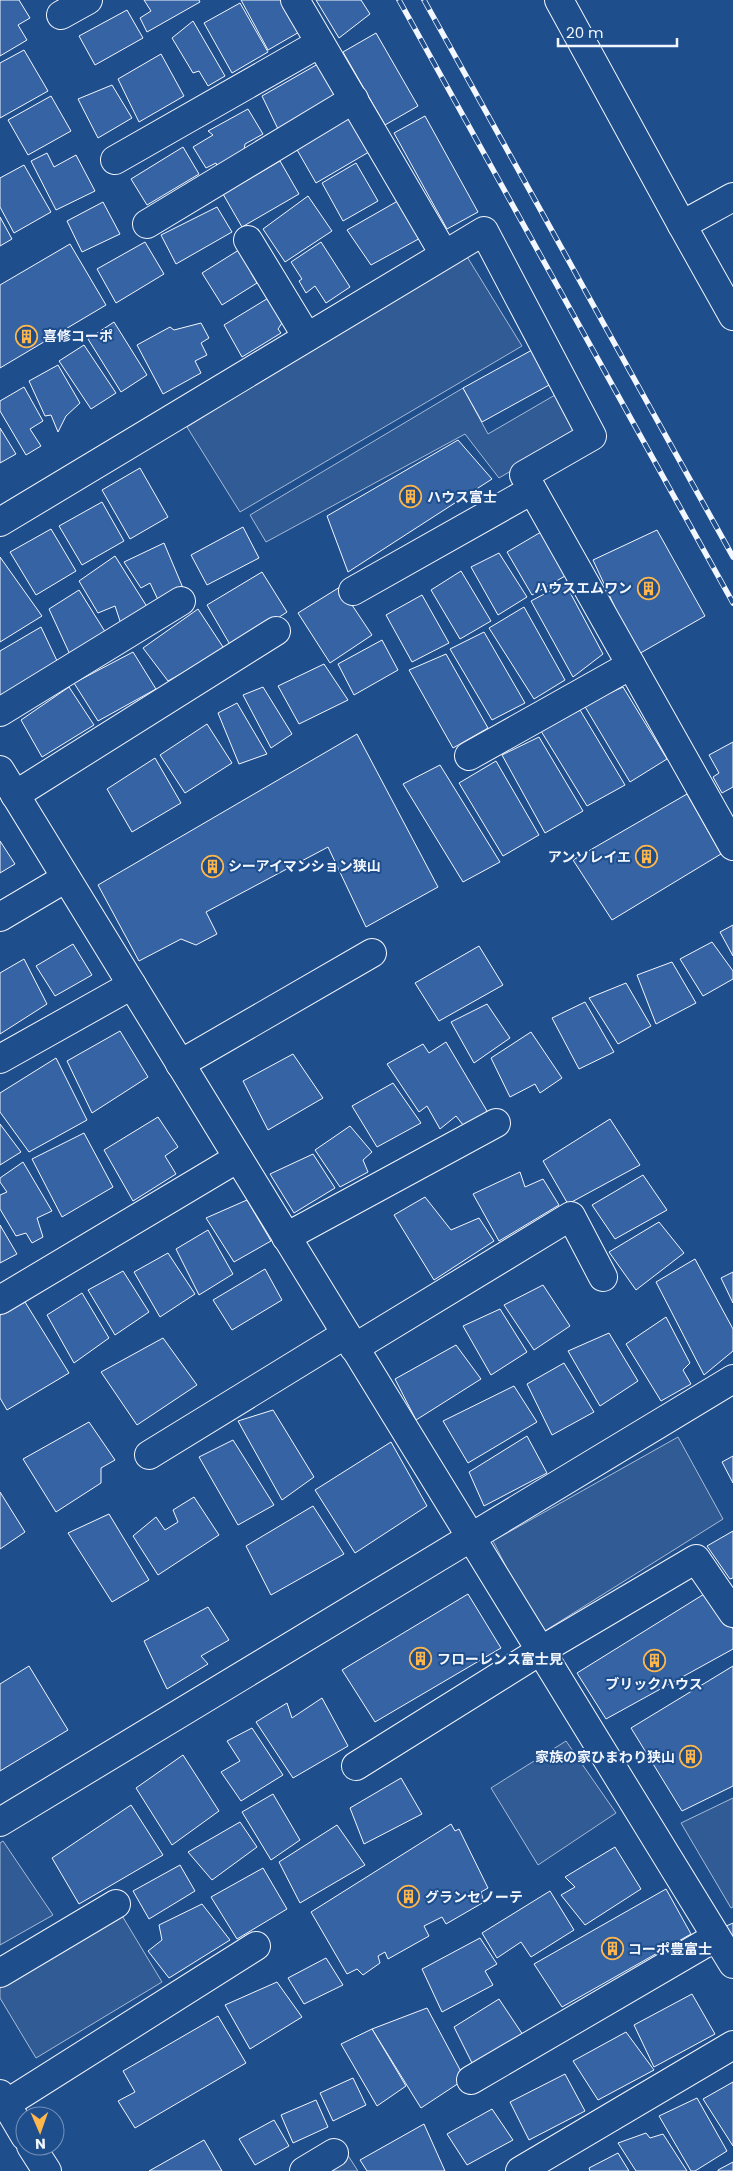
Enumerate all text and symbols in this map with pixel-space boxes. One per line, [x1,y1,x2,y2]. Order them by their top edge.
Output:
scale bar [558,15,677,47]
text: 20 m [566,22,604,43]
building icon: 喜修コーポ [15,324,39,348]
place label: 喜修コーポ [43,326,113,346]
building icon: ハウス富士 [399,485,423,509]
place label: ハウス富士 [427,487,497,507]
building icon: ハウスエムワン [636,576,660,600]
place label: ハウスエムワン [534,578,632,598]
building icon: アンソレイエ [635,845,659,869]
place label: アンソレイエ [548,847,631,867]
building icon: シーアイマンション狭山 [200,854,224,878]
place label: シーアイマンション狭山 [228,856,381,876]
building icon: フローレンス富士見 [409,1647,433,1671]
place label: フローレンス富士見 [437,1649,563,1669]
building icon: ブリックハウス [642,1649,666,1673]
place label: ブリックハウス [605,1674,703,1694]
building icon: 家族の家ひまわり狭山 [679,1745,703,1769]
place label: 家族の家ひまわり狭山 [535,1747,675,1767]
building icon: グランセノーテ [397,1885,421,1909]
place label: グランセノーテ [425,1887,523,1907]
building icon: コーポ豊富士 [600,1937,624,1961]
place label: コーポ豊富士 [628,1939,712,1959]
north arrow [15,2106,65,2156]
text: N [35,2134,46,2154]

